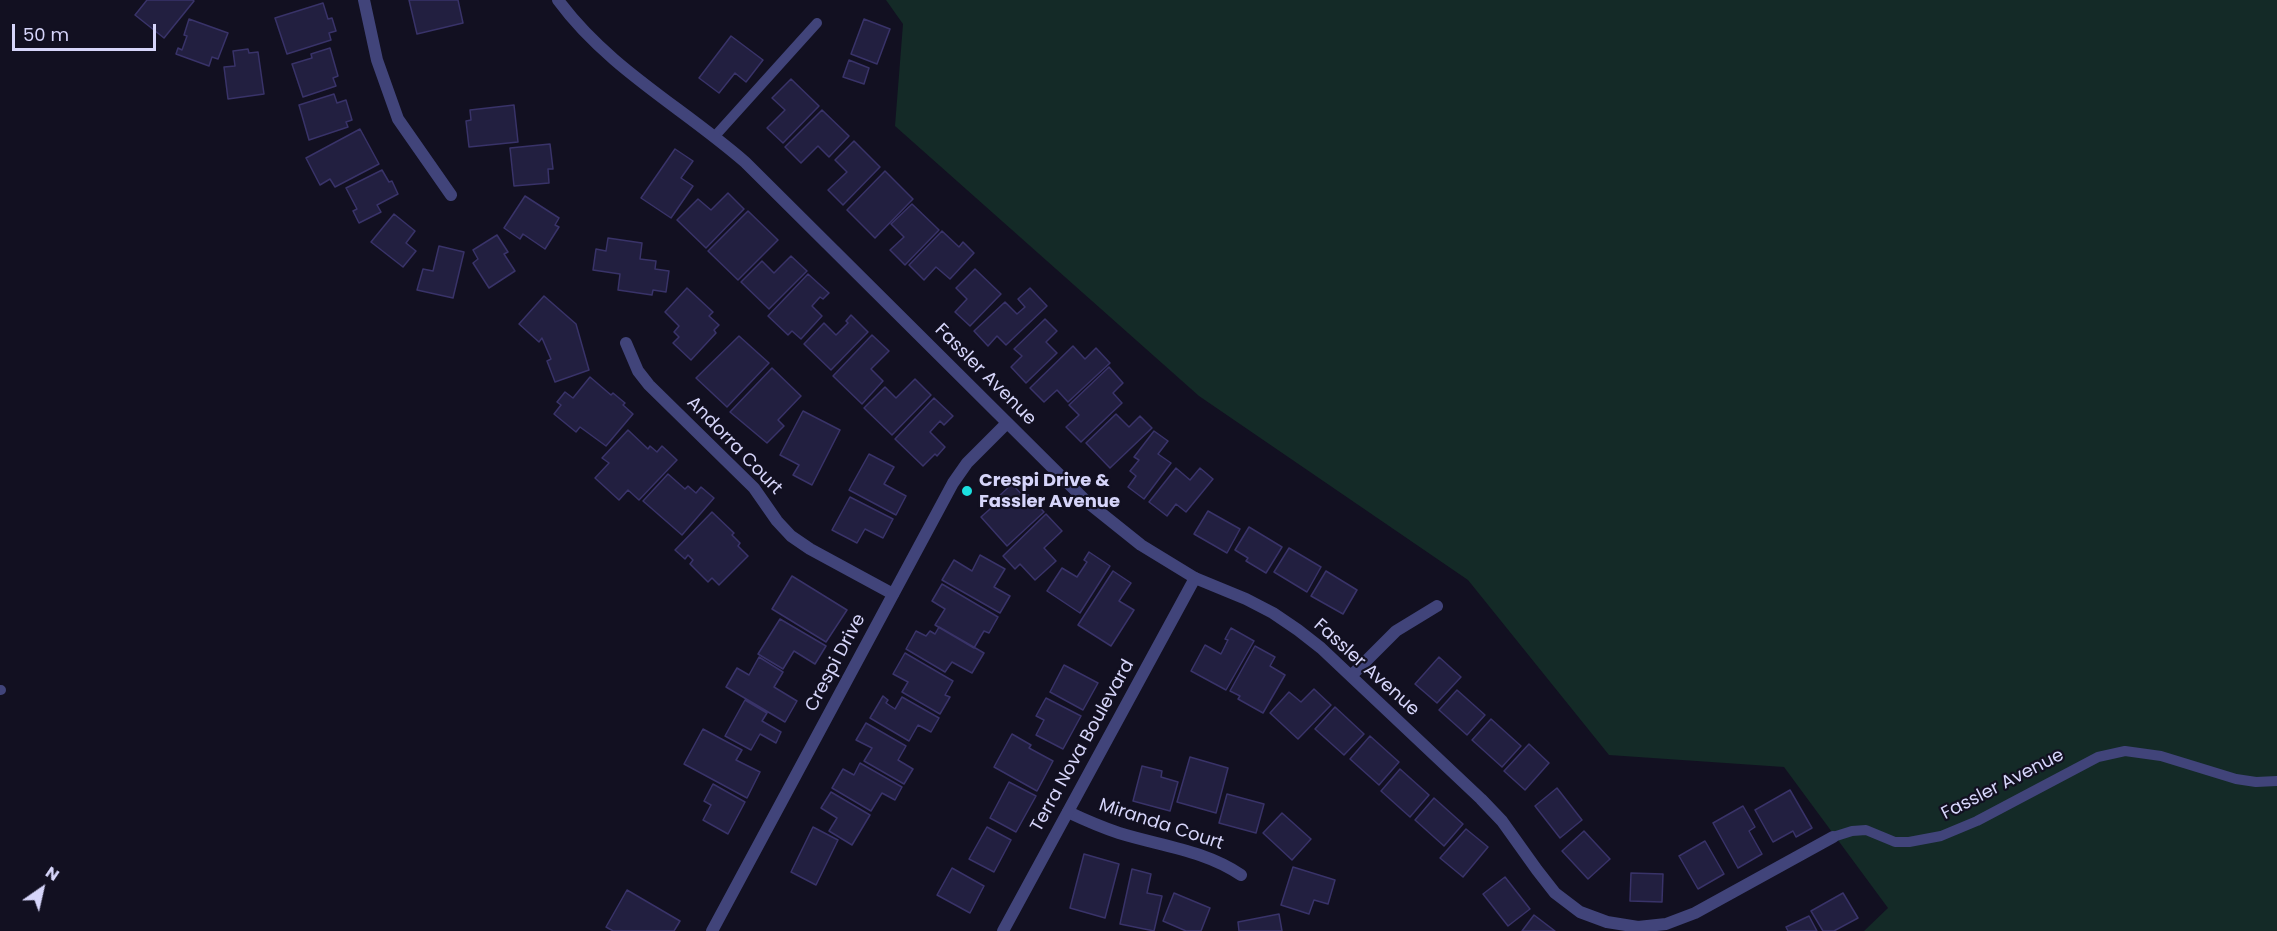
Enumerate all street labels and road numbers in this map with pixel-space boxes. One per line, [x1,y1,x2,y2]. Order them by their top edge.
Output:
street label: Fassler Avenue [930,320,1040,430]
street label: Andorra Court [682,392,786,500]
street label: Crespi Drive [801,610,871,716]
street label: Fassler Avenue [1309,615,1423,721]
street label: Terra Nova Boulevard [1027,656,1139,836]
street label: Fassler Avenue [1938,745,2068,825]
street label: Miranda Court [1096,795,1226,855]

